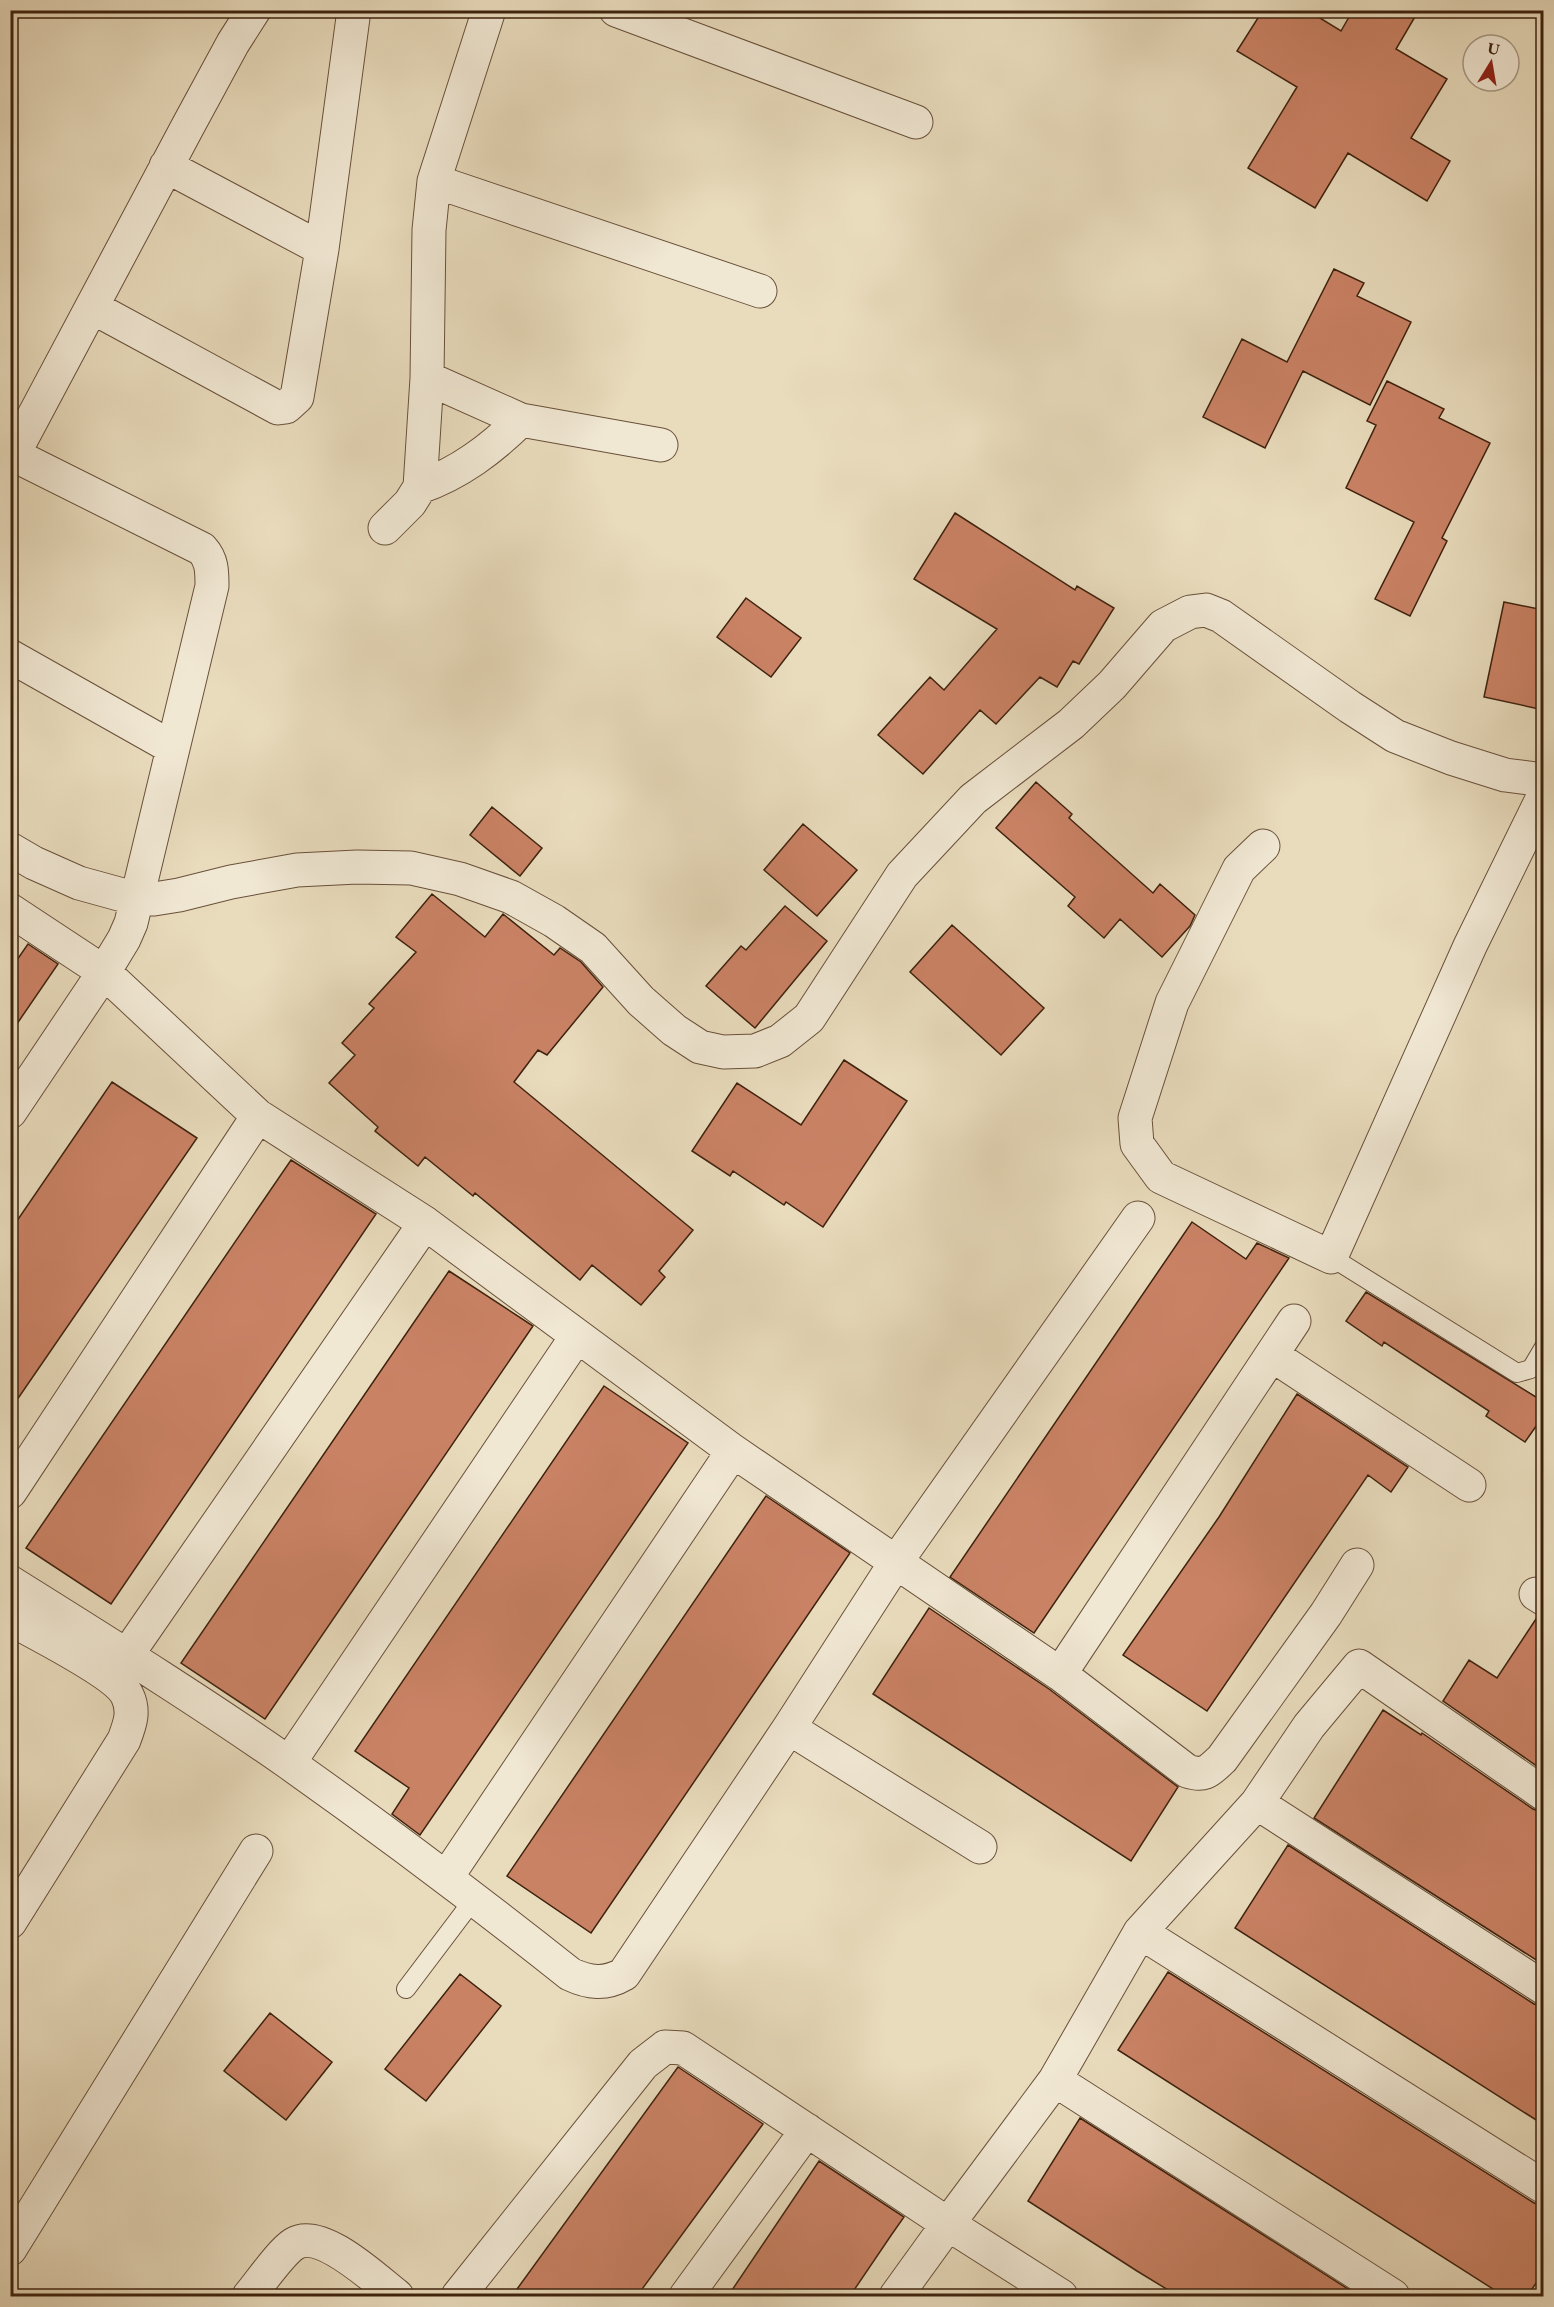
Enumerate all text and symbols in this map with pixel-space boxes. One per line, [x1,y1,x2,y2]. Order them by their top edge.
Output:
north arrow [1461,33,1521,93]
text: U [1486,37,1502,60]

